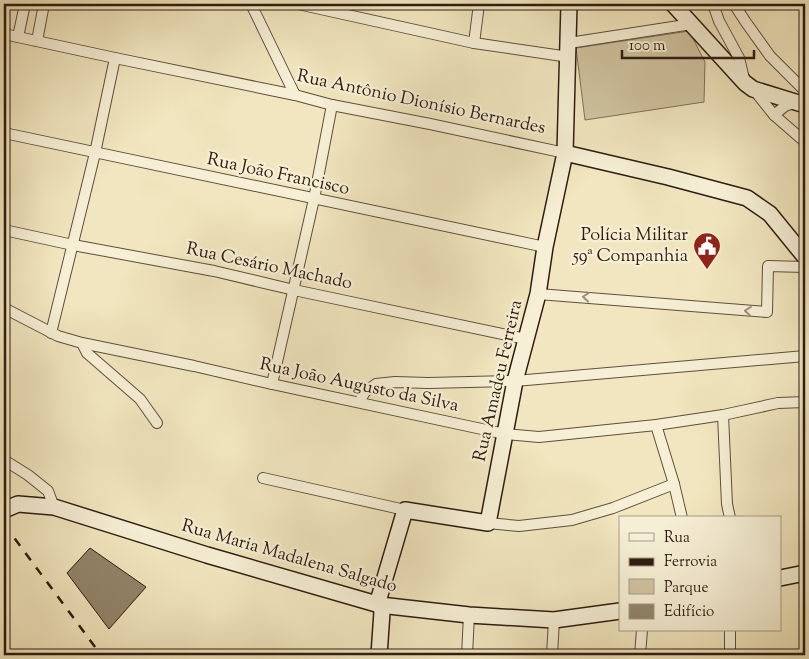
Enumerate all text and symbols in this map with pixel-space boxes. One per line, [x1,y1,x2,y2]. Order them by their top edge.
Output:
scale bar [622,28,754,60]
text: 100 m [629,36,666,57]
street label: Rua Antônio Dionísio Bernardes [294,64,548,142]
street label: Rua João Francisco [204,147,352,203]
place label: Polícia Militar 59ª Companhia [572,223,688,270]
public building icon: Polícia Militar 59ª Companhia [692,231,722,270]
street label: Rua Cesário Machado [184,237,354,297]
one-way arrow [581,292,589,303]
street label: Rua Amadeu Ferreira [468,298,530,464]
one-way arrow [743,305,751,316]
street label: Rua João Augusto da Silva [257,352,461,420]
street label: Rua Maria Madalena Salgado [178,514,400,600]
legend [619,516,782,632]
text: Rua [664,528,690,549]
text: Ferrovia [664,552,717,573]
text: Parque [664,578,708,599]
text: Edifício [664,602,714,623]

